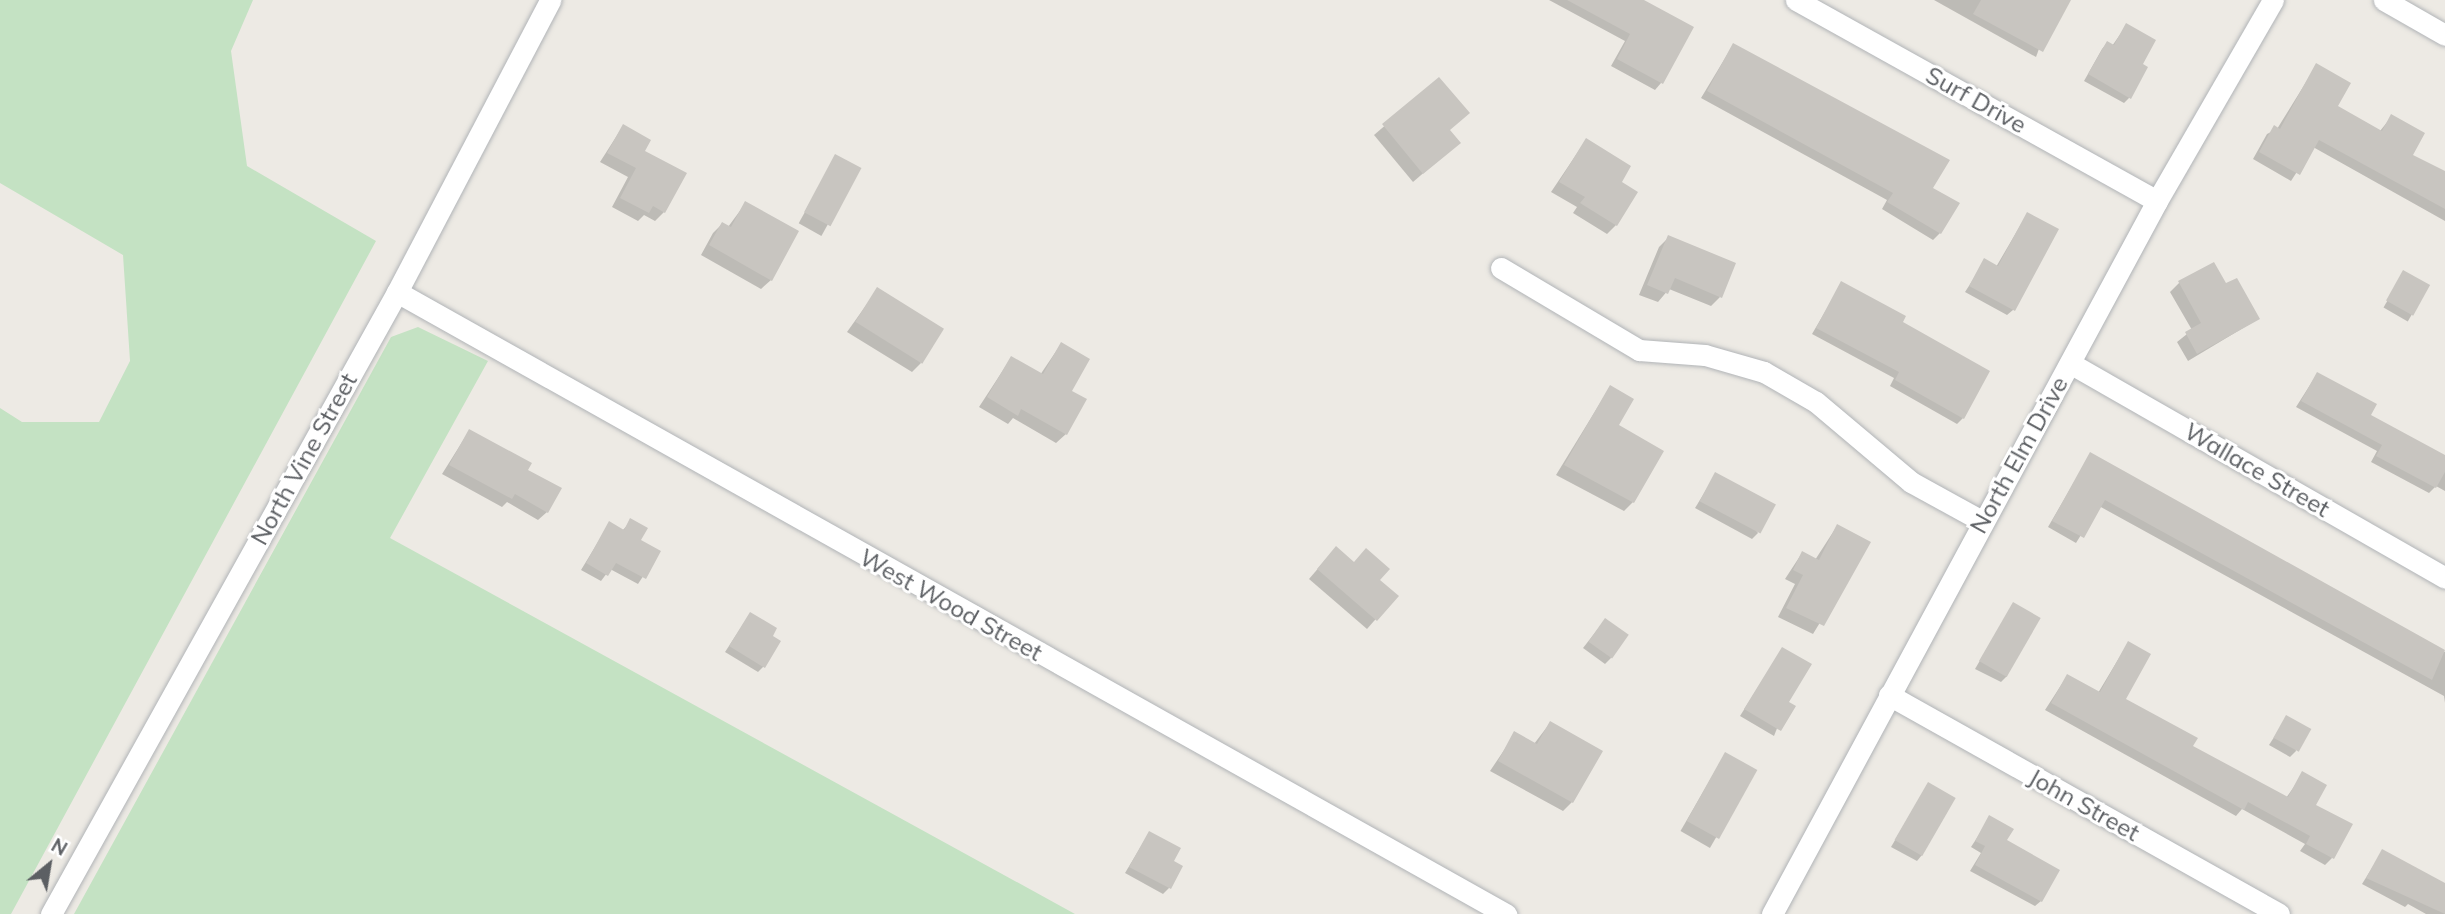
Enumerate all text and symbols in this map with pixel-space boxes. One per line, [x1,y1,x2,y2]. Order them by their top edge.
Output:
street label: Surf Drive [1921,61,2031,139]
street label: North Vine Street [245,368,363,550]
street label: North Elm Drive [1964,372,2074,538]
street label: Wallace Street [2179,417,2335,523]
street label: West Wood Street [855,543,1047,667]
street label: John Street [2024,763,2144,847]
north arrow [14,830,84,900]
text: N [47,833,72,861]

